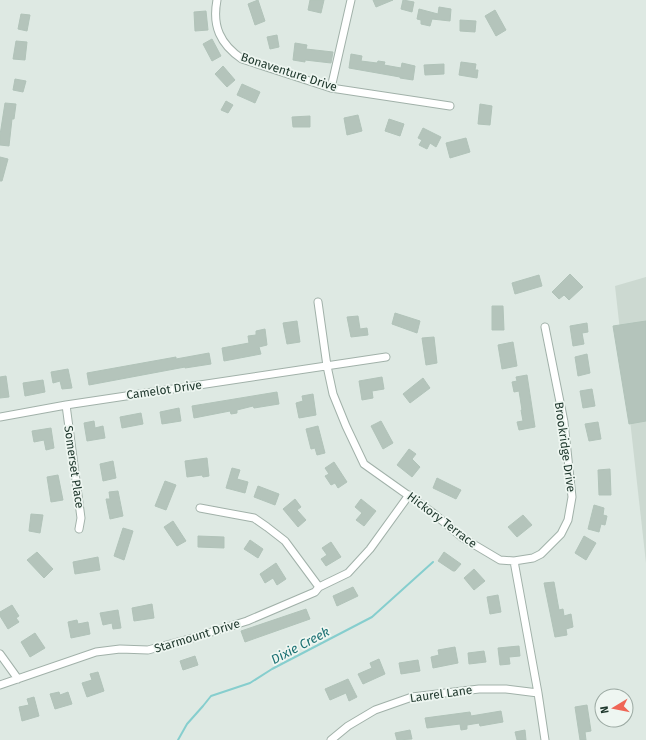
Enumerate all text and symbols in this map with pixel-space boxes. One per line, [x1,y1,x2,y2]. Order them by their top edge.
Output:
street label: Bonaventure Drive [239,50,339,94]
street label: Camelot Drive [125,378,203,402]
street label: Brookridge Drive [552,401,578,493]
street label: Somerset Place [61,425,87,509]
street label: Hickory Terrace [404,489,480,551]
street label: Starmount Drive [152,616,242,656]
water label: Dixie Creek [268,624,332,667]
street label: Laurel Lane [409,683,473,705]
north arrow [594,688,634,728]
text: N [598,705,612,714]

